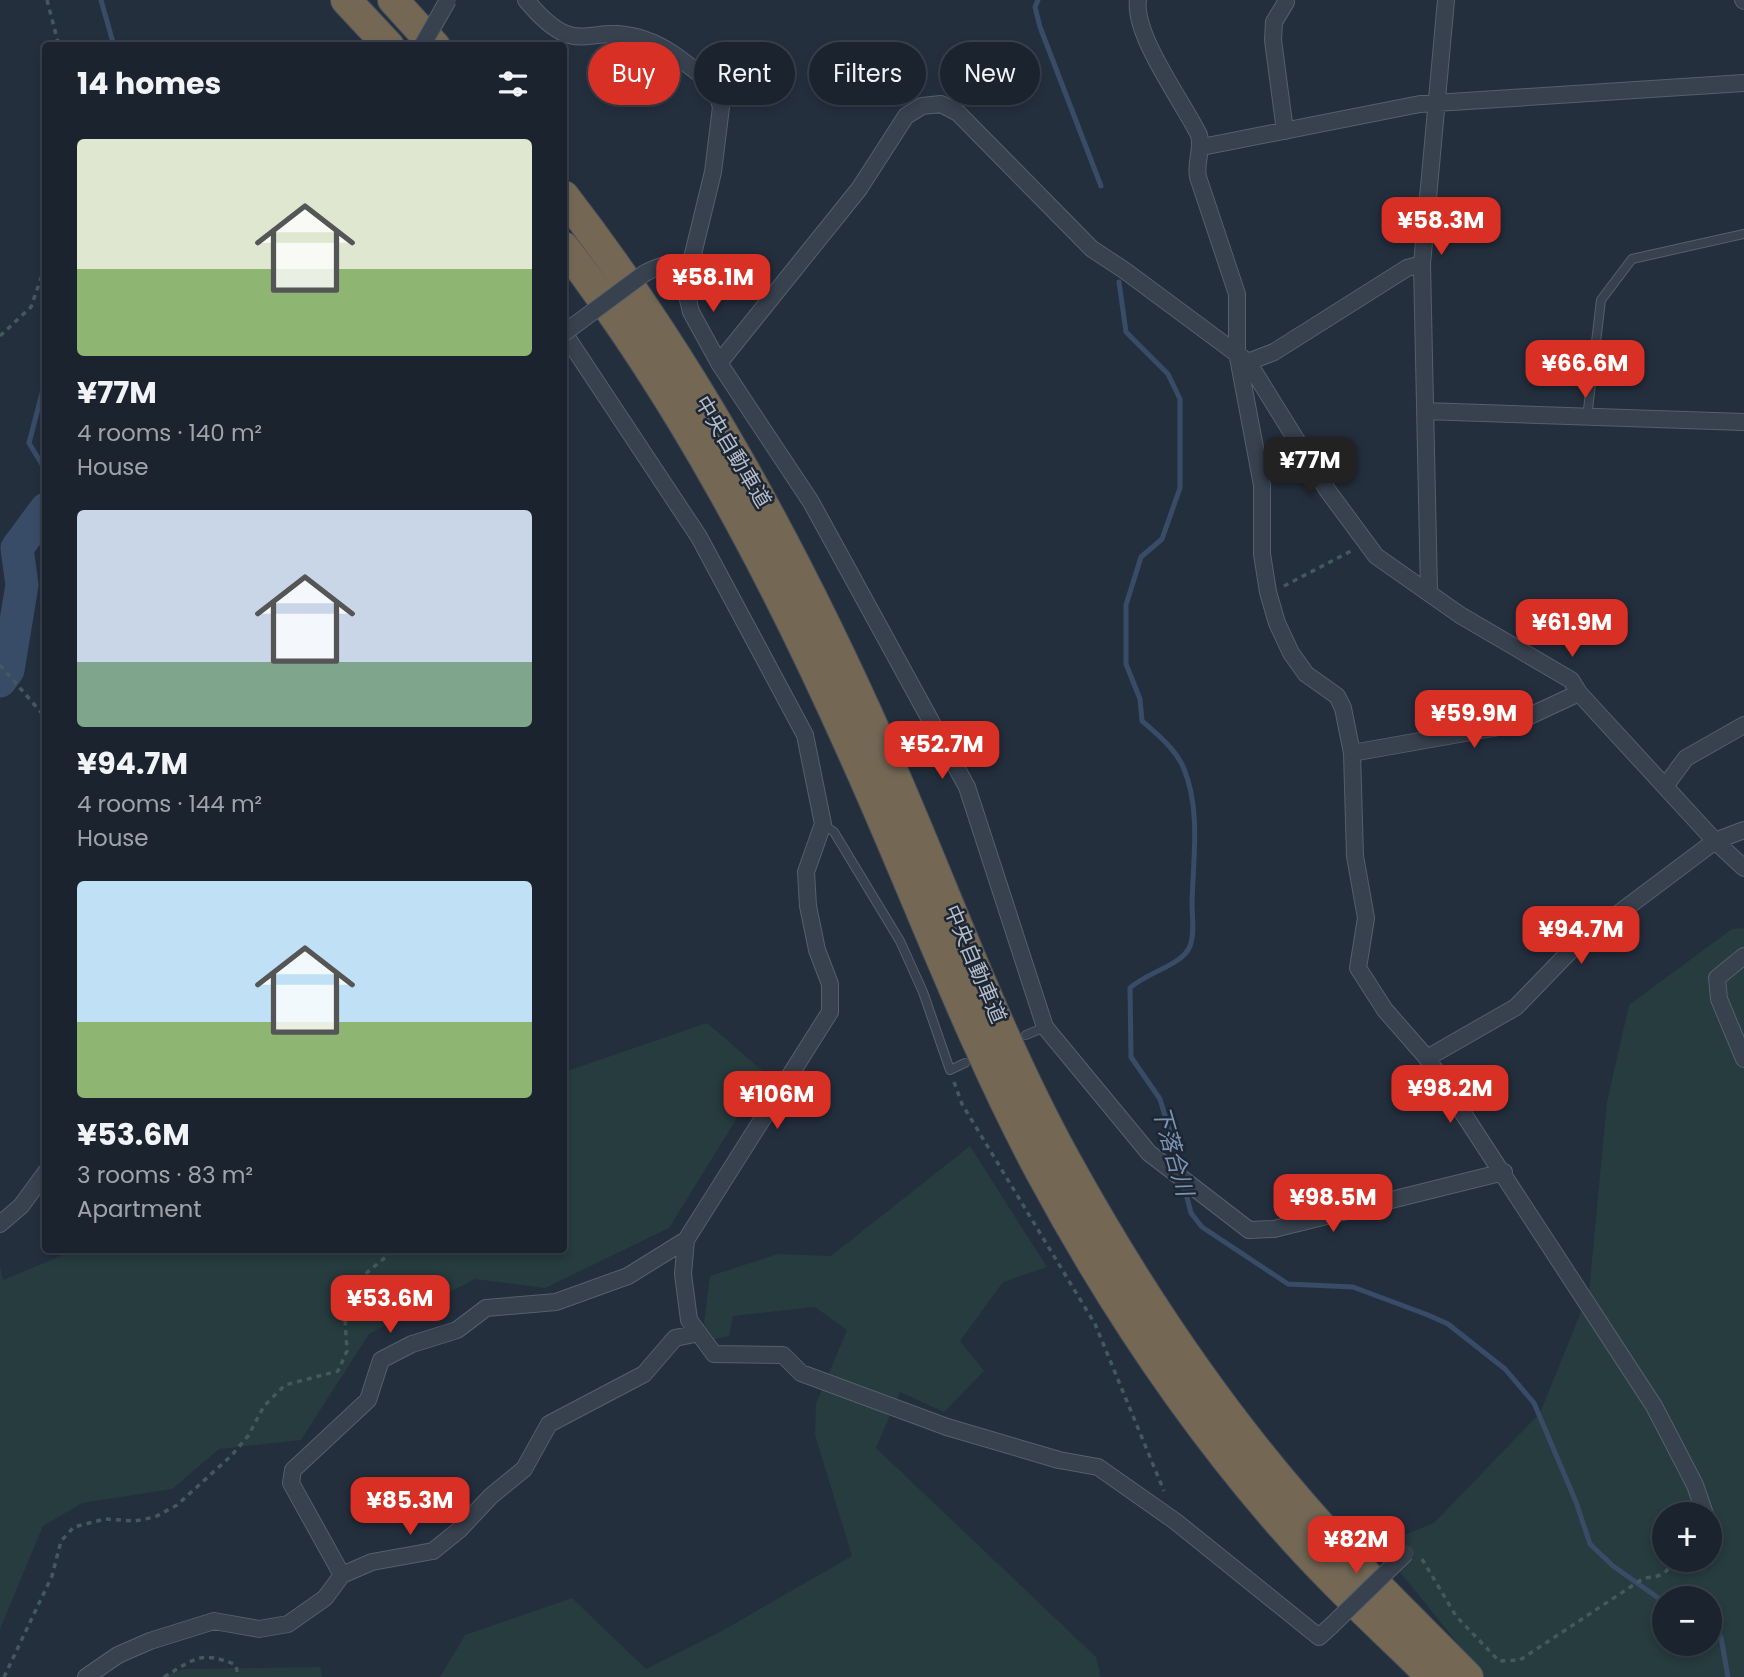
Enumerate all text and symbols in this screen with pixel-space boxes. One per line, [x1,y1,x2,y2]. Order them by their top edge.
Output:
chip: Buy [588,42,680,105]
chip: Rent [694,42,795,105]
chip: Filters [809,42,926,105]
chip: New [940,42,1040,105]
text: 14 homes [77,62,221,105]
icon: filters [494,65,532,103]
icon: home [242,185,368,311]
pin: ¥58.3M [1384,198,1498,257]
text: ¥58.3M [1398,204,1484,236]
pin: ¥58.1M [656,254,770,314]
text: ¥58.1M [672,261,754,293]
pin: ¥66.6M [1528,340,1642,400]
text: ¥66.6M [1542,347,1629,379]
text: ¥77M [77,371,157,414]
street label: 中央自動車道 [689,390,778,513]
text: 4 rooms · 140 m² [77,417,262,449]
pin: ¥77M [1269,438,1351,497]
text: ¥77M [1279,444,1341,476]
text: House [77,451,149,483]
icon: home [242,556,368,682]
pin: ¥61.9M [1515,600,1629,659]
text: ¥61.9M [1532,606,1612,638]
pin: ¥59.9M [1417,690,1531,750]
text: ¥59.9M [1431,697,1517,729]
pin: ¥52.7M [885,722,999,781]
text: ¥52.7M [900,728,984,760]
text: ¥94.7M [77,742,188,785]
text: 4 rooms · 144 m² [77,788,262,820]
text: House [77,822,149,854]
street label: 中央自動車道 [937,900,1013,1027]
pin: ¥94.7M [1524,906,1638,966]
text: ¥94.7M [1538,913,1624,945]
icon: home [242,927,368,1053]
pin: ¥98.2M [1393,1066,1507,1125]
pin: ¥106M [728,1072,826,1131]
text: ¥98.2M [1407,1072,1493,1104]
text: ¥106M [740,1078,814,1110]
water label: 下落合川 [1145,1102,1202,1203]
text: ¥53.6M [77,1113,190,1156]
text: 3 rooms · 83 m² [77,1159,253,1191]
pin: ¥98.5M [1276,1174,1390,1234]
text: ¥98.5M [1289,1181,1377,1213]
text: Apartment [77,1193,202,1225]
pin: ¥53.6M [333,1276,447,1335]
text: ¥53.6M [347,1282,433,1314]
pin: ¥85.3M [353,1478,467,1537]
text: ¥85.3M [367,1484,453,1516]
map controls [1652,1502,1722,1656]
button: + [1652,1502,1722,1572]
pin: ¥82M [1315,1516,1397,1576]
text: ¥82M [1324,1523,1388,1555]
button: − [1652,1586,1722,1656]

